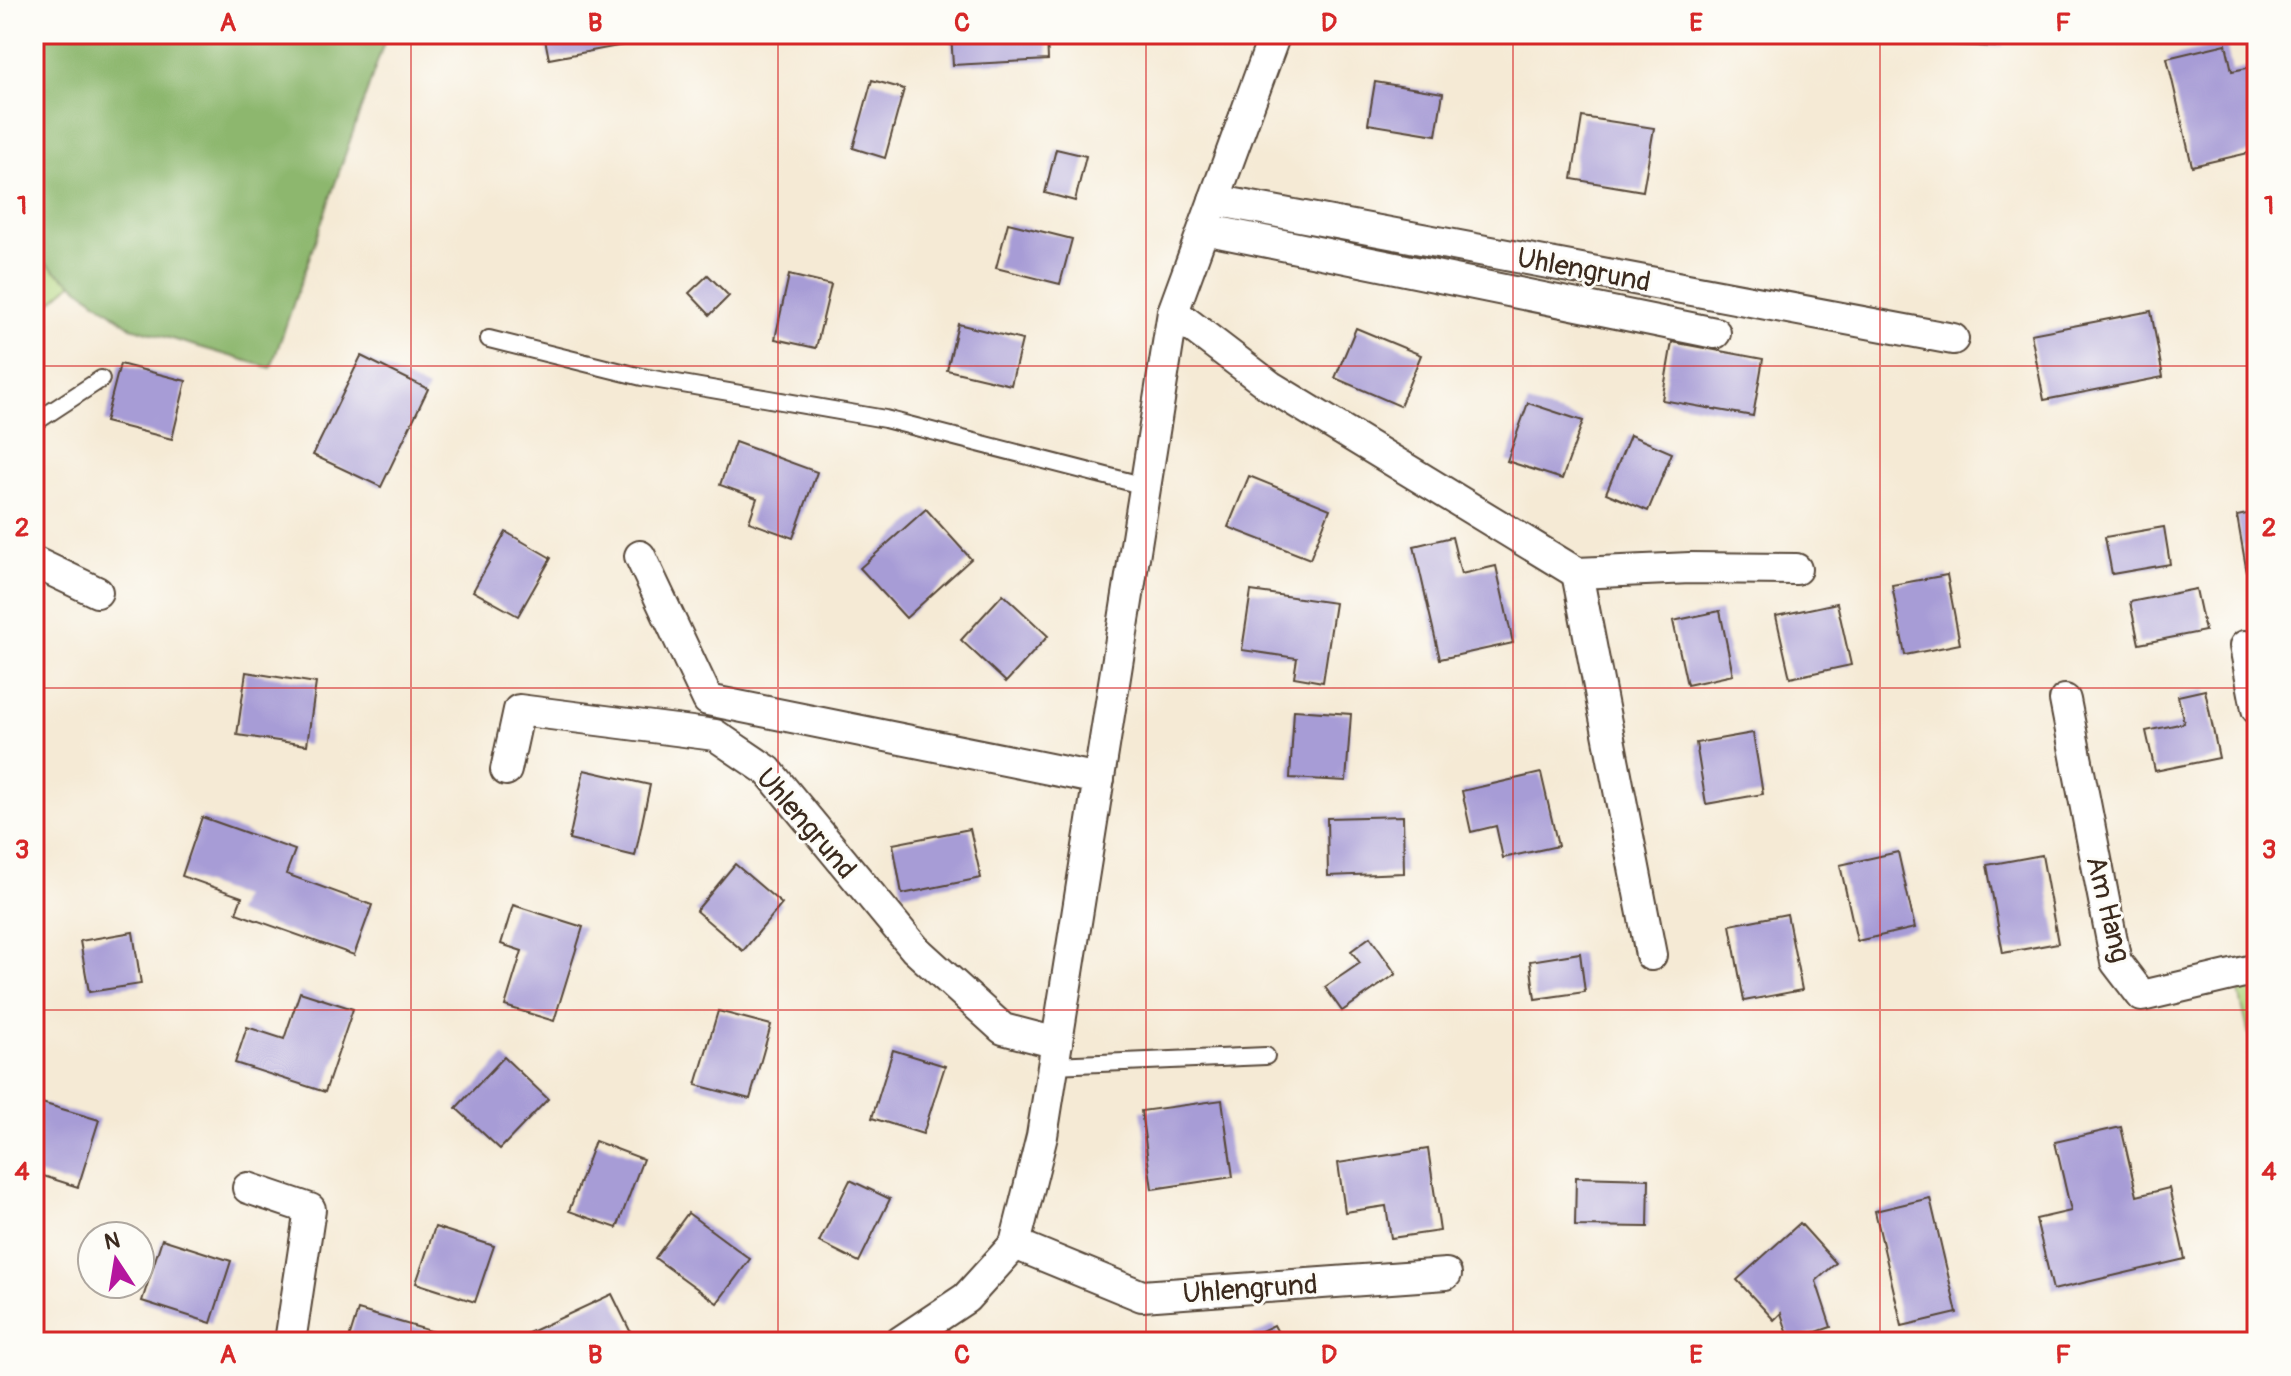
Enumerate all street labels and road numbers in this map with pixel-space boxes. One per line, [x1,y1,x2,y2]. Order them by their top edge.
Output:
street label: Uhlengrund [1514,240,1653,301]
street label: Uhlengrund [748,761,863,886]
street label: Am Hang [2077,853,2138,966]
street label: Uhlengrund [1181,1267,1319,1312]

